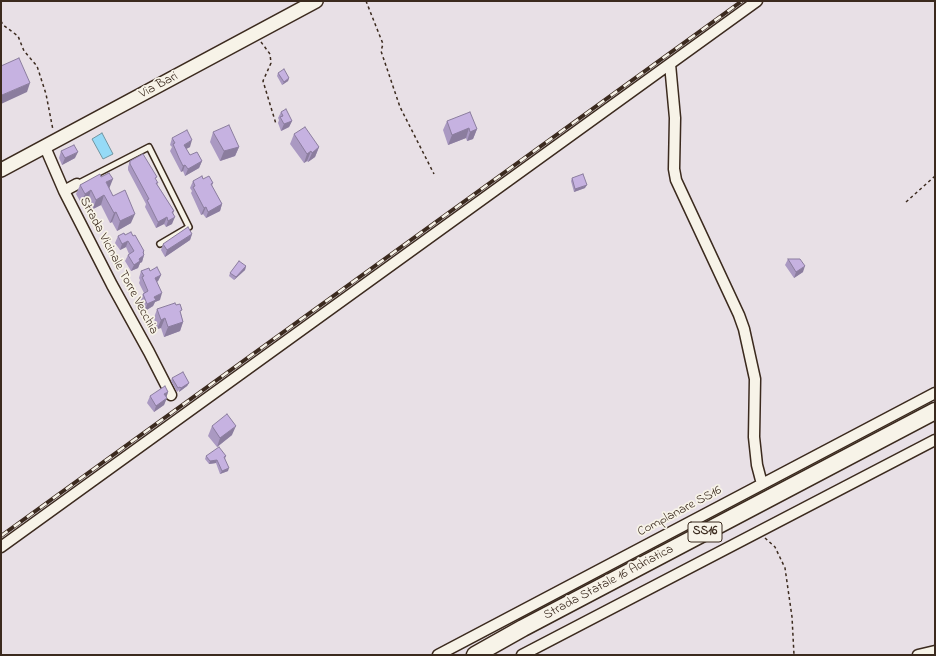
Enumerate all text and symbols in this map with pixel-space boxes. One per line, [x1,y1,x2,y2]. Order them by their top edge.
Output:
street label: Via Bari [137,69,181,103]
street label: Strada Vicinale Torre Vecchia [75,195,161,337]
street label: Complanare SS16 [635,483,725,541]
road number: SS16 [688,522,722,542]
street label: Strada Statale 16 Adriatica [541,542,677,624]

